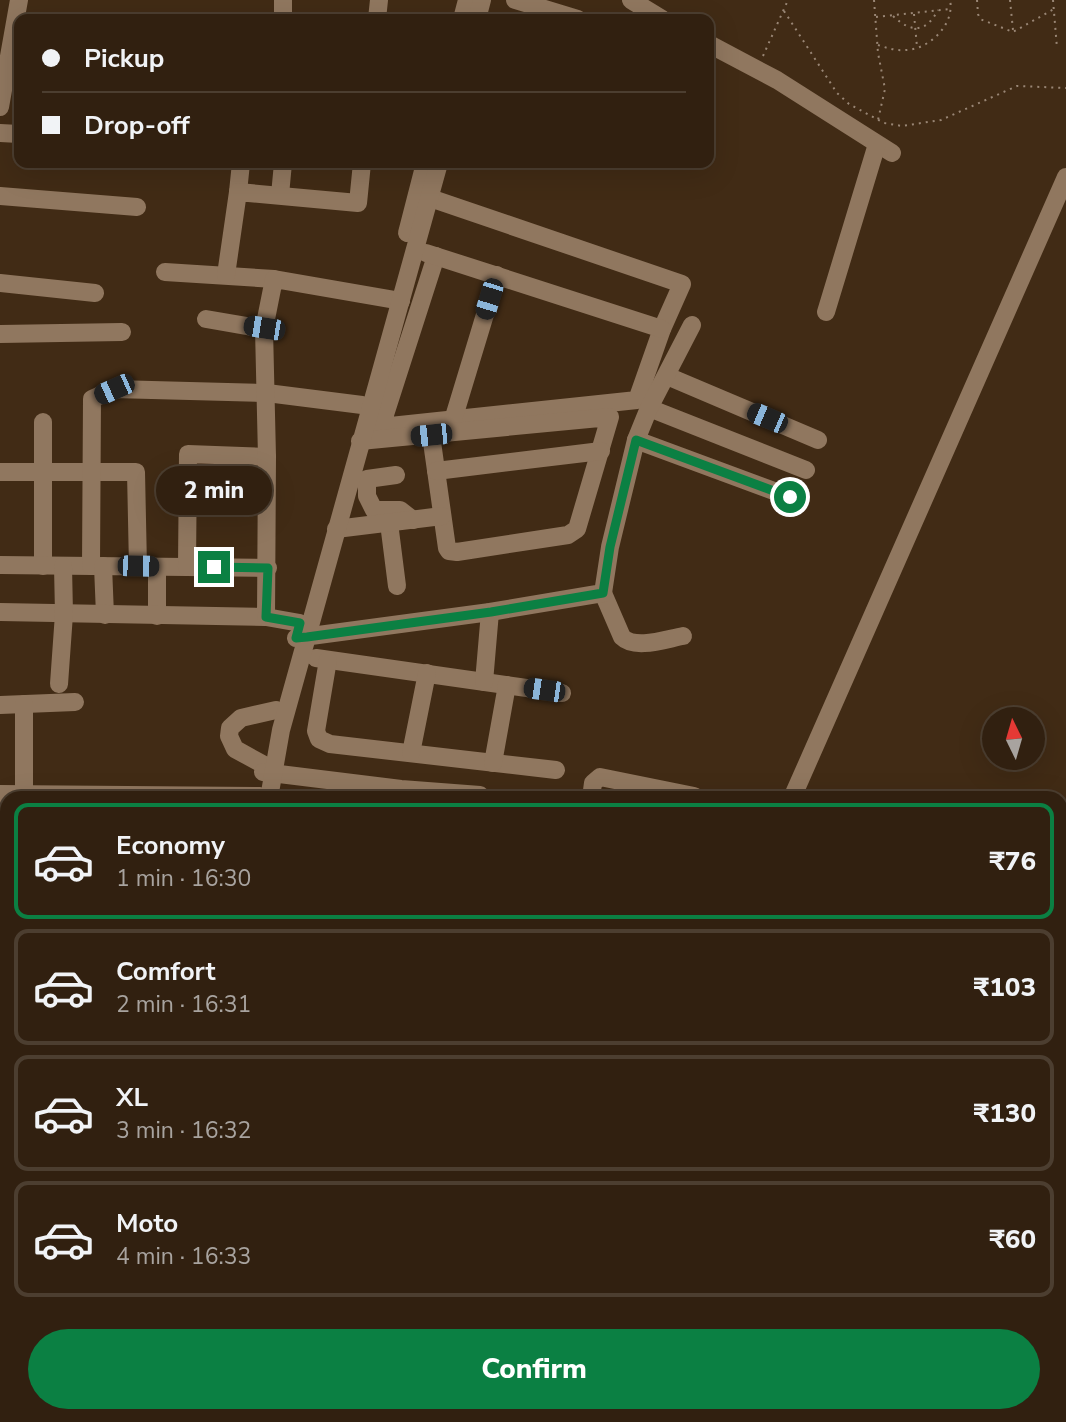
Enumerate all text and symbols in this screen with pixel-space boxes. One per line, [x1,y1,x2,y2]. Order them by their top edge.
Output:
text: Pickup [84,41,164,76]
text: Drop-off [84,108,190,143]
car [473,276,506,322]
car [242,314,287,342]
car [91,371,138,407]
car [744,400,791,436]
car [410,422,453,448]
callout: 2 min [156,466,272,514]
text: 2 min [184,475,244,506]
route start [774,481,806,513]
route end [198,551,230,583]
car [117,555,160,577]
car [522,677,567,703]
north arrow [982,707,1045,770]
map controls [982,707,1045,770]
text: Economy [116,828,225,863]
icon: car [32,830,95,893]
text: ₹76 [989,844,1036,879]
text: 1 min · 16:30 [116,863,251,894]
text: Comfort [116,954,216,989]
icon: car [32,956,95,1019]
text: ₹103 [974,970,1036,1005]
text: 2 min · 16:31 [116,989,251,1020]
text: XL [116,1080,148,1115]
icon: car [32,1082,95,1145]
text: ₹130 [974,1096,1036,1131]
text: 3 min · 16:32 [116,1115,251,1146]
text: Moto [116,1206,178,1241]
icon: car [32,1208,95,1271]
text: ₹60 [989,1222,1036,1257]
text: 4 min · 16:33 [116,1241,251,1272]
button: Confirm [28,1329,1040,1409]

